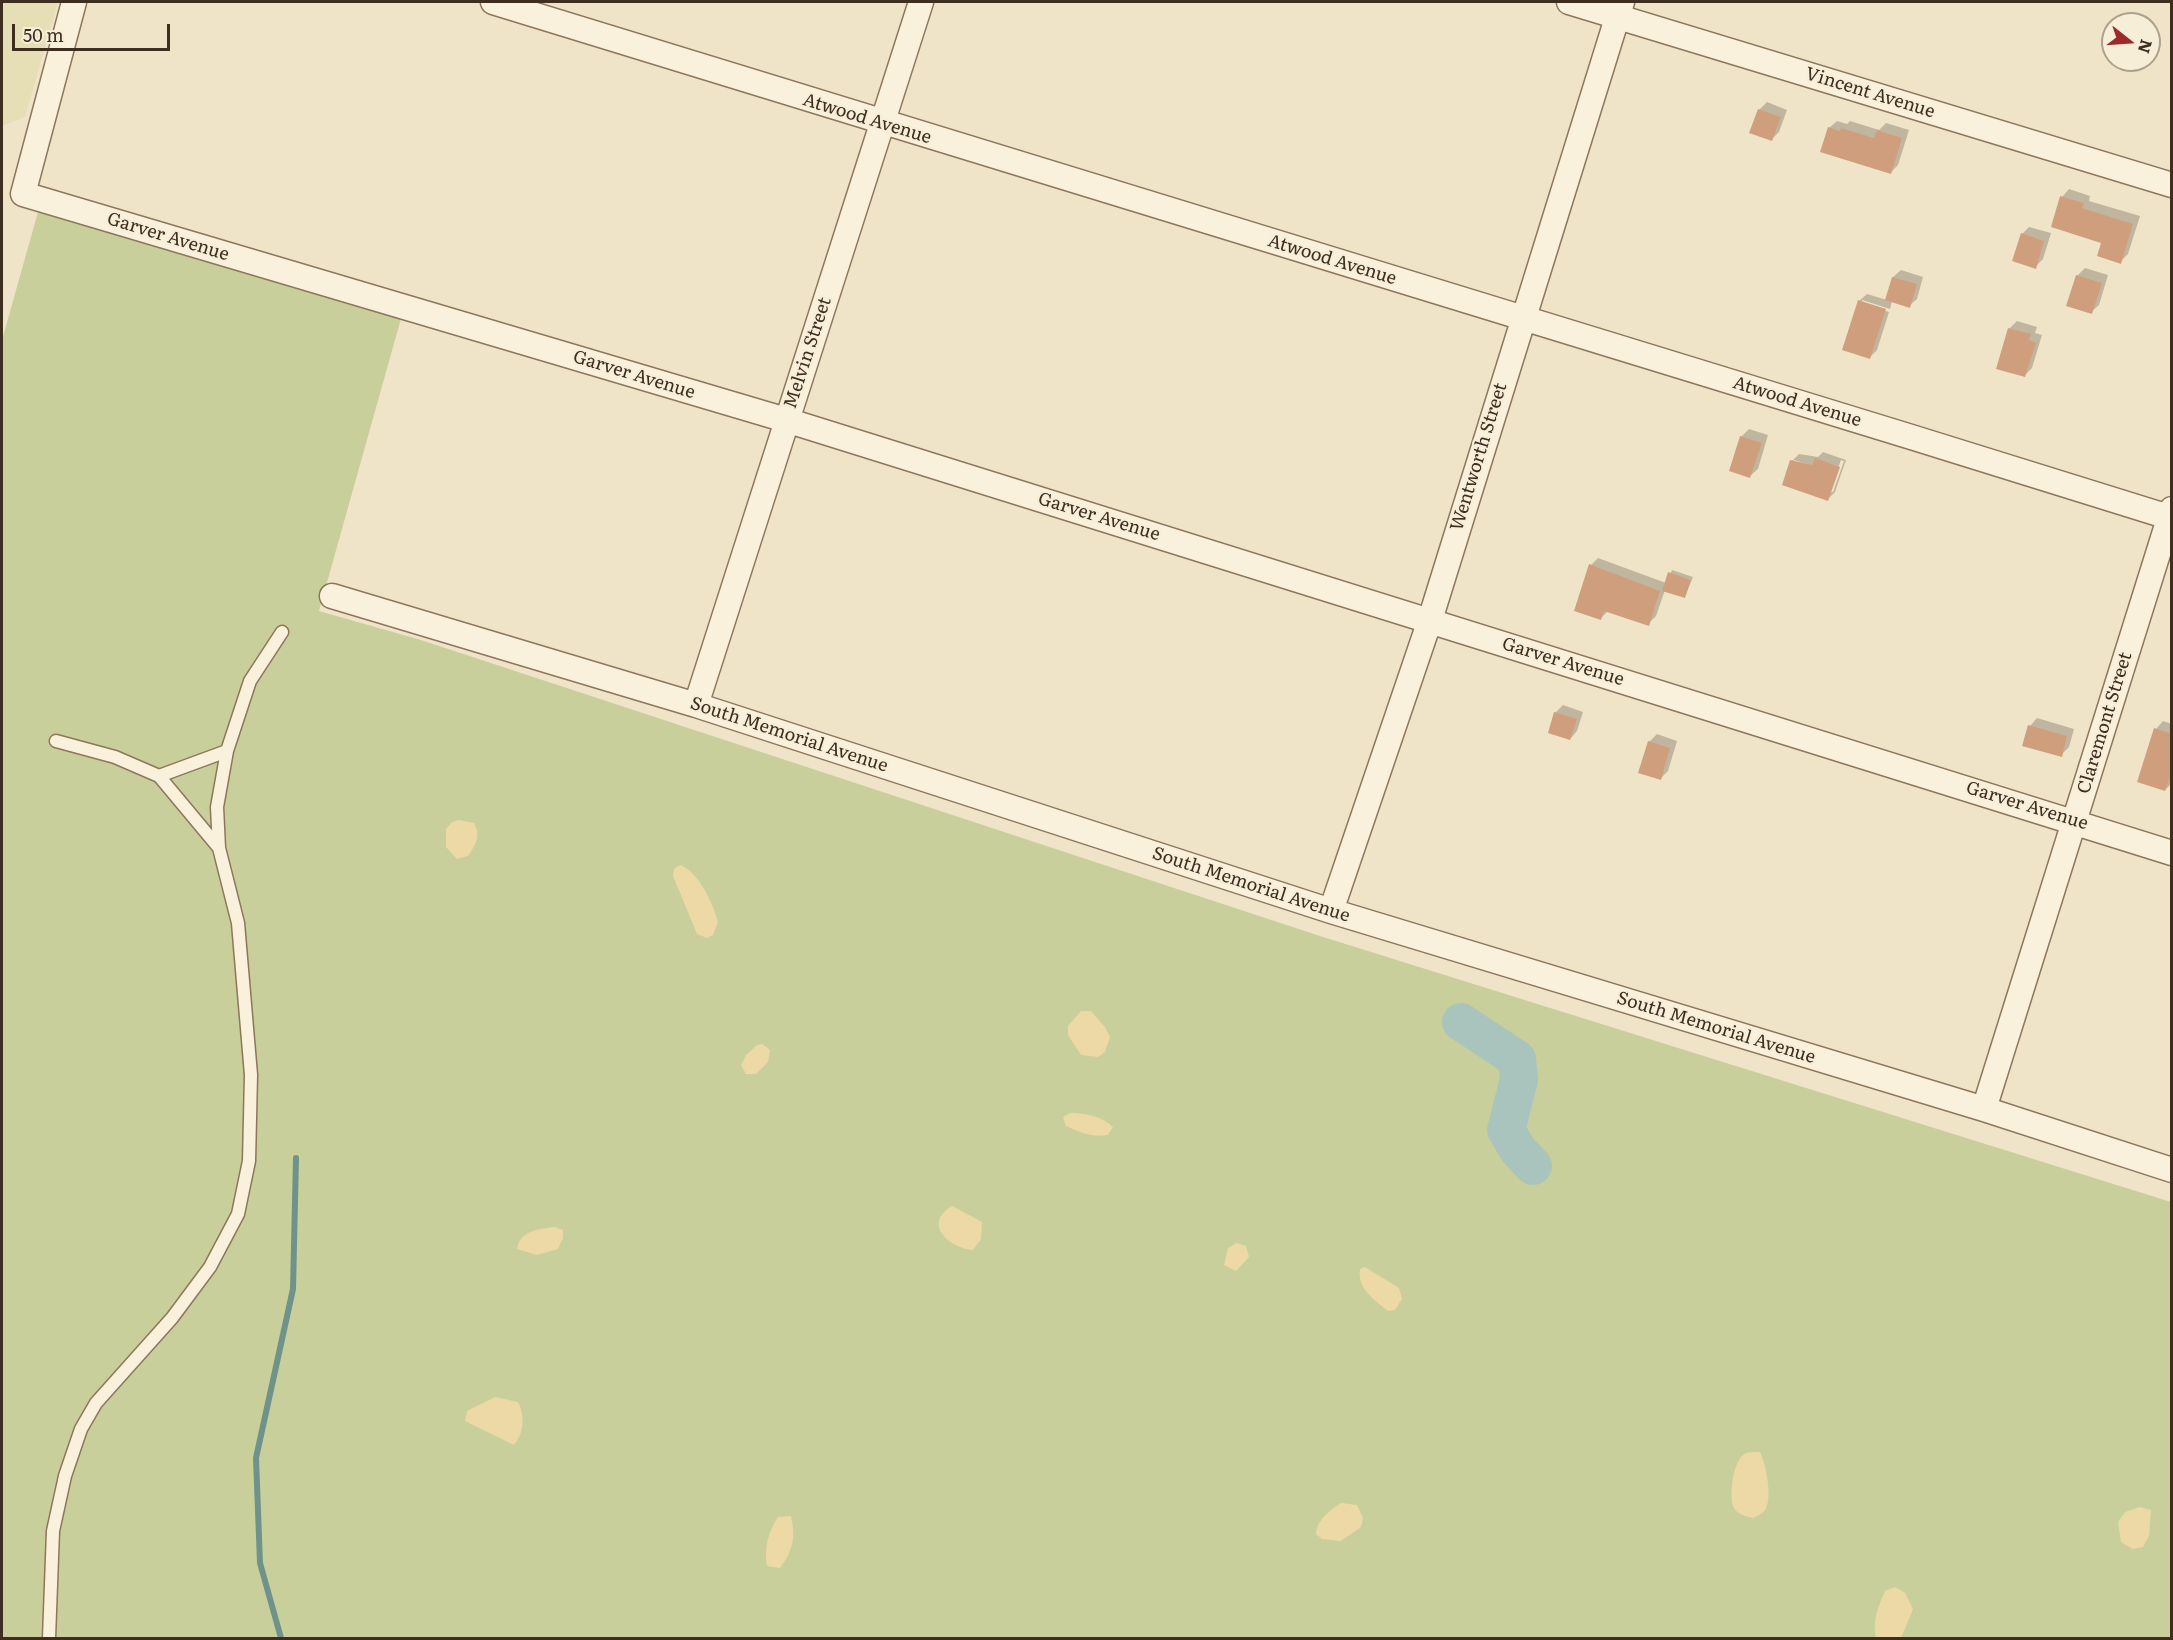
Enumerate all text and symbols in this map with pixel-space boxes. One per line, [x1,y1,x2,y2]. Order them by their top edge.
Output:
scale bar [15,12,172,50]
north arrow [2101,12,2161,72]
text: 50 m [23,21,64,48]
text: N [2133,37,2160,57]
street label: Vincent Avenue [1803,63,1937,123]
street label: Atwood Avenue [800,89,934,149]
street label: Garver Avenue [104,208,232,266]
street label: Atwood Avenue [1265,230,1399,290]
street label: Melvin Street [780,295,836,411]
street label: Garver Avenue [570,346,698,404]
street label: Atwood Avenue [1730,372,1864,432]
street label: Wentworth Street [1446,380,1512,534]
street label: Garver Avenue [1035,488,1163,546]
street label: Garver Avenue [1499,633,1627,691]
street label: Claremont Street [2073,650,2137,796]
street label: South Memorial Avenue [687,693,891,777]
street label: Garver Avenue [1963,777,2091,835]
street label: South Memorial Avenue [1149,843,1353,927]
street label: South Memorial Avenue [1614,987,1818,1069]

